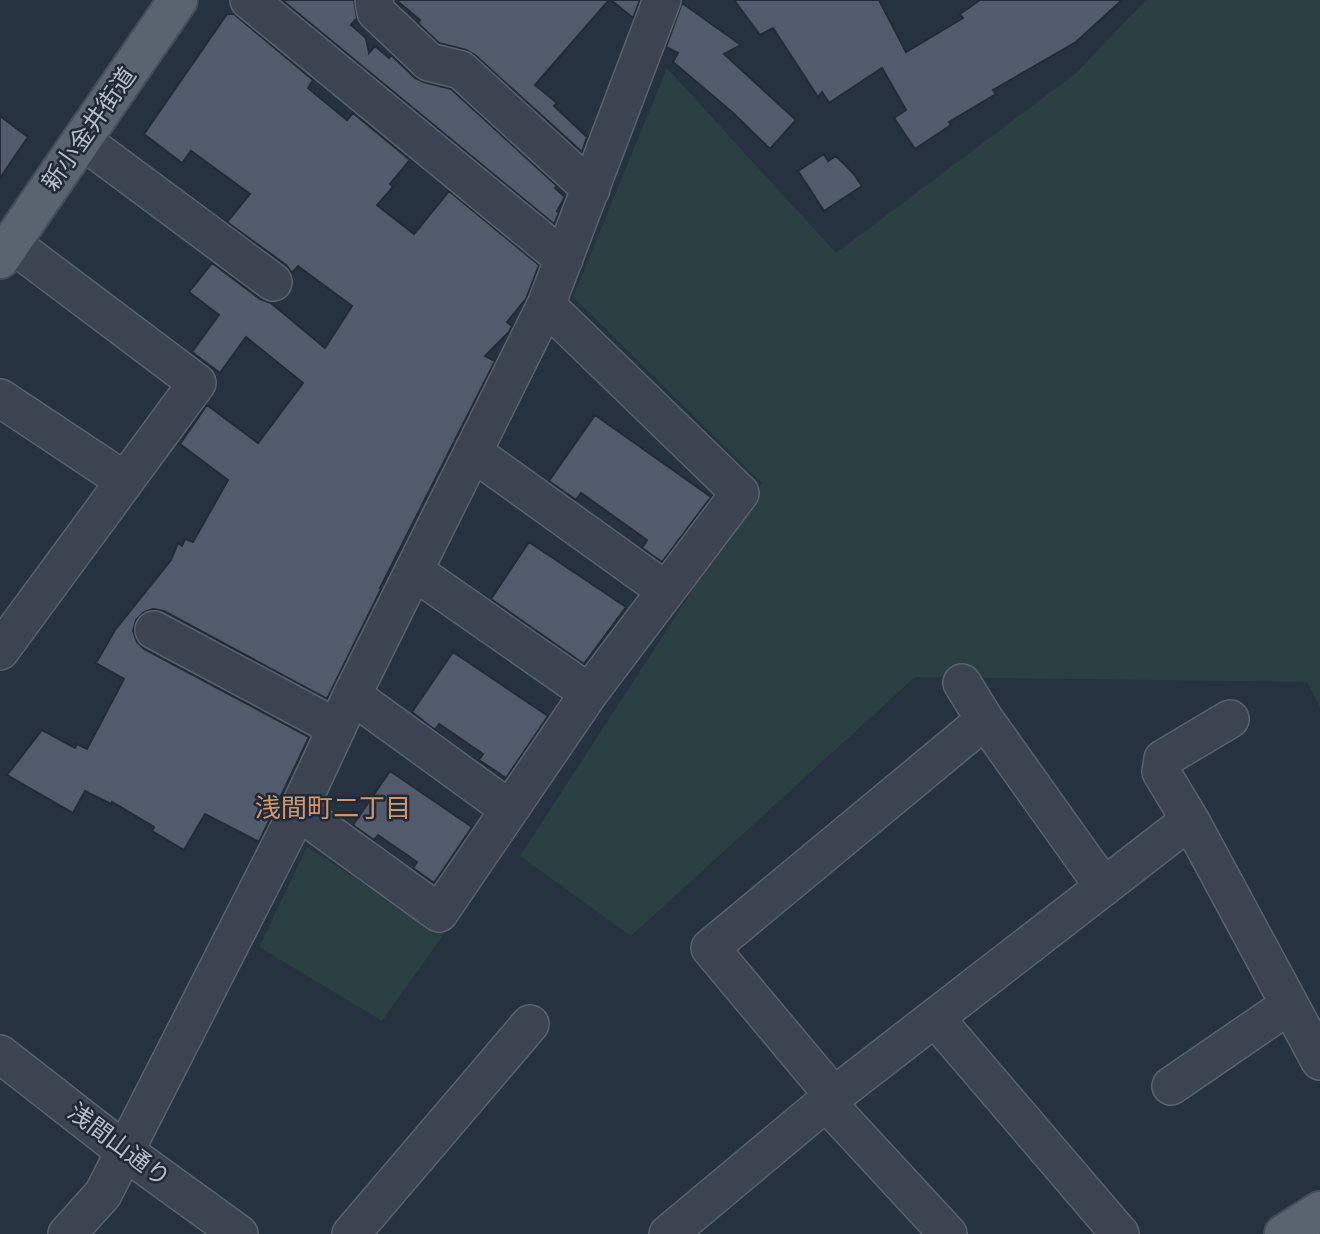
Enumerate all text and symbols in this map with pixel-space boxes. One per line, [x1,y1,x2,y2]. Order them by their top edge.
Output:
street label: 新小金井街道 [36,62,142,196]
district label: 浅間町二丁目 [255,793,411,824]
street label: 浅間山通り [63,1098,175,1192]

